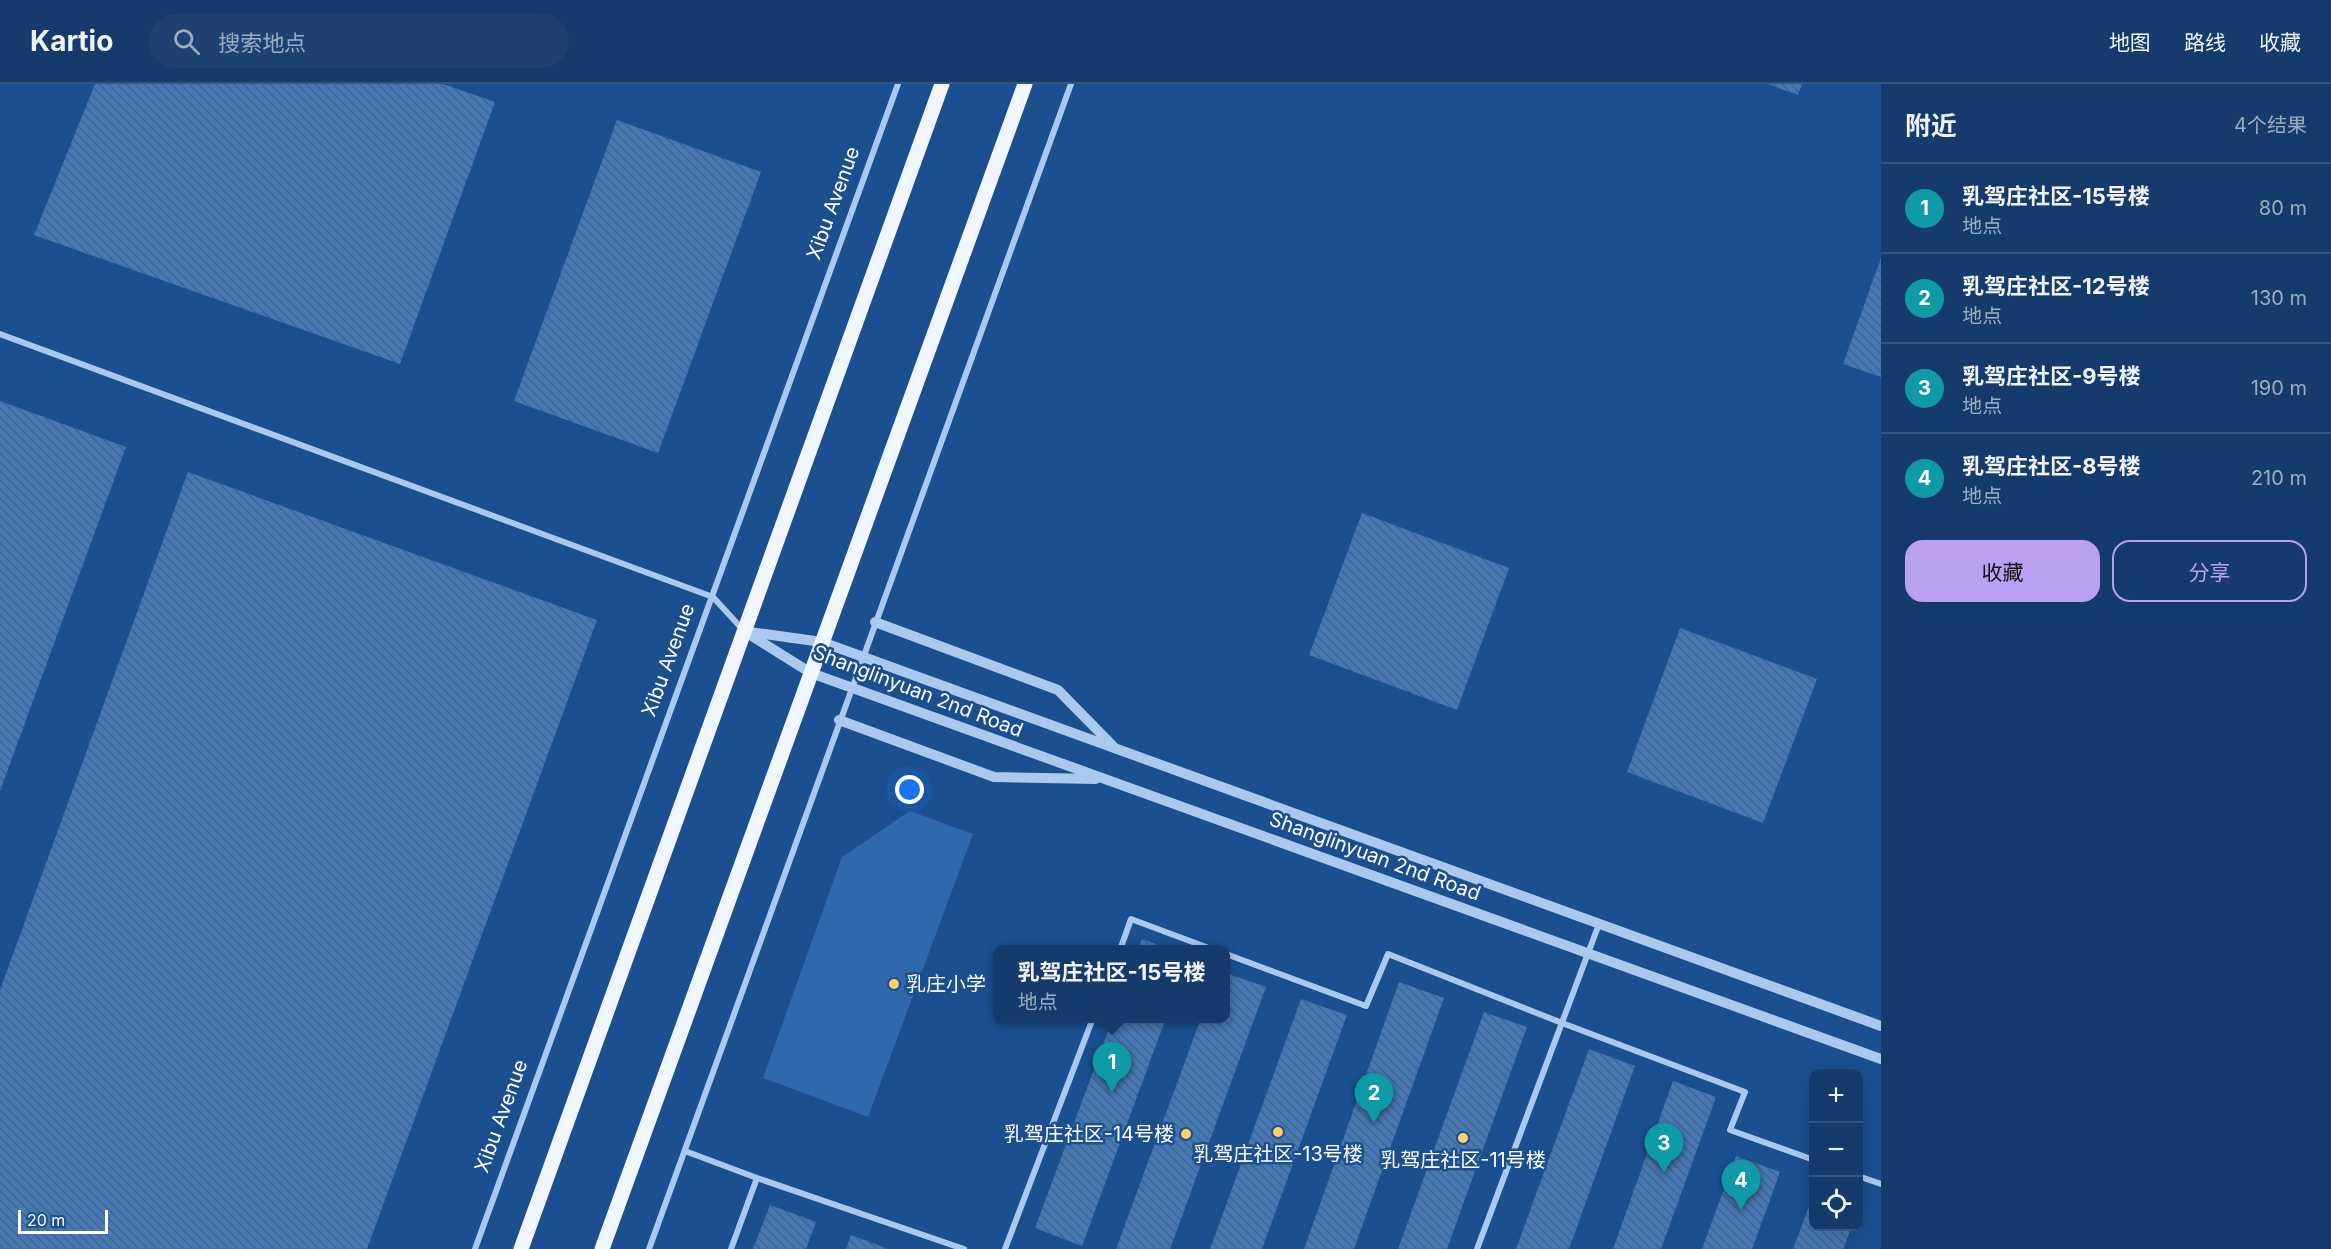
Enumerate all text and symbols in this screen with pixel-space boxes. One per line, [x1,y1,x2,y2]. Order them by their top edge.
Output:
search box [149,14,569,68]
text: Kartio [30,24,113,58]
icon: search [170,25,203,58]
text: 搜索地点 [218,30,306,56]
text: 地图 [2109,30,2151,55]
text: 路线 [2184,30,2226,55]
text: 收藏 [2259,30,2301,55]
text: 附近 [1905,110,1957,141]
text: 4个结果 [2234,113,2307,137]
street label: Xibu Avenue [801,143,865,263]
text: 乳驾庄社区-15号楼 [1962,183,2150,209]
text: 1 [1920,196,1929,220]
text: 80 m [2259,196,2307,220]
text: 地点 [1962,214,2002,238]
text: 乳驾庄社区-12号楼 [1962,273,2150,299]
text: 2 [1918,286,1931,310]
text: 130 m [2251,286,2307,310]
text: 地点 [1962,304,2002,328]
text: 乳驾庄社区-9号楼 [1962,363,2141,389]
text: 3 [1918,376,1931,400]
text: 190 m [2251,376,2307,400]
text: 地点 [1962,394,2002,418]
text: 乳驾庄社区-8号楼 [1962,453,2141,479]
text: 4 [1918,466,1931,490]
text: 210 m [2251,466,2307,490]
text: 地点 [1962,484,2002,508]
button: 收藏 [1905,540,2100,602]
button: 分享 [2112,540,2307,602]
street label: Xibu Avenue [636,600,700,720]
street label: Shanglinyuan 2nd Road [810,640,1026,742]
your location [895,775,924,804]
street label: Shanglinyuan 2nd Road [1266,807,1484,905]
popup [993,945,1230,1023]
text: 乳驾庄社区-15号楼 [1018,959,1205,985]
place label: 乳庄小学 [906,972,986,996]
marker: 乳庄小学 [887,977,901,991]
text: 地点 [1018,990,1058,1014]
pin: 1 [1092,1042,1132,1092]
street label: Xibu Avenue [469,1056,533,1176]
map controls [1809,1069,1863,1231]
button: + [1809,1069,1863,1123]
pin: 2 [1354,1074,1394,1123]
place label: 乳驾庄社区-14号楼 [1004,1122,1174,1146]
button: − [1809,1123,1863,1177]
pin: 3 [1644,1124,1684,1173]
marker: 乳驾庄社区-13号楼 [1271,1125,1285,1139]
marker: 乳驾庄社区-14号楼 [1179,1127,1193,1141]
marker: 乳驾庄社区-11号楼 [1456,1131,1470,1145]
place label: 乳驾庄社区-13号楼 [1193,1142,1363,1166]
place label: 乳驾庄社区-11号楼 [1380,1148,1546,1172]
pin: 4 [1722,1160,1760,1210]
button: locate [1809,1177,1863,1231]
scale bar [18,1207,108,1234]
text: 20 m [27,1210,65,1230]

